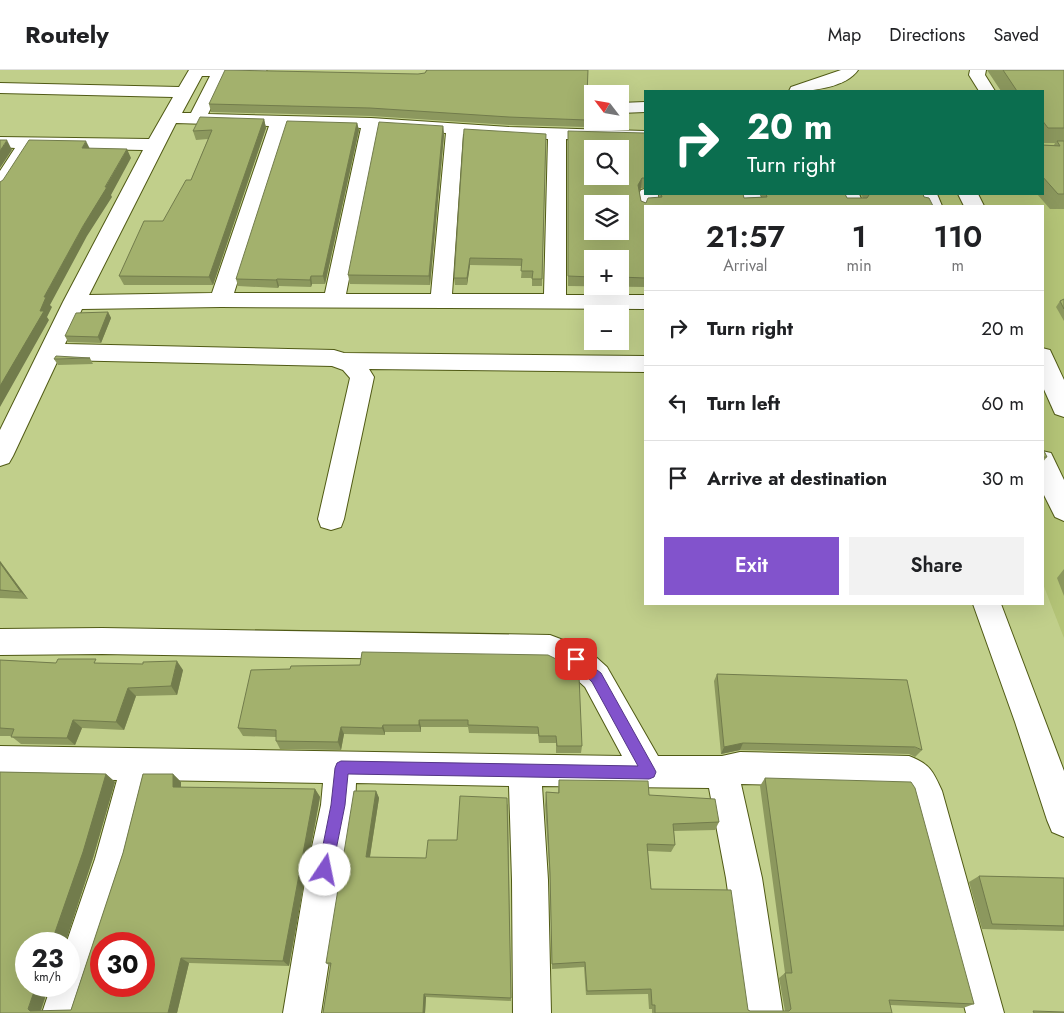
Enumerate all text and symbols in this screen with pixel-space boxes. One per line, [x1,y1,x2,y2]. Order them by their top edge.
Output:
text: Routely [25,17,109,52]
text: Map [828,22,861,48]
text: Directions [889,22,965,48]
text: Saved [993,22,1039,48]
north arrow [584,85,629,130]
map controls [584,85,629,350]
text: 20 m [747,102,832,152]
icon: right [664,110,729,175]
button: search [584,140,629,185]
text: Turn right [747,148,835,180]
button: layers [584,195,629,240]
text: 21:57 [706,215,785,258]
text: 1 [852,215,866,258]
text: 110 [933,215,982,258]
button: + [584,250,629,295]
text: Arrival [723,254,767,277]
text: min [847,254,872,277]
text: m [952,254,964,277]
button: − [584,305,629,350]
icon: right [664,314,692,342]
text: Turn right [707,315,793,342]
text: 20 m [981,315,1024,342]
icon: left [664,389,692,417]
text: Turn left [707,390,780,417]
text: 60 m [981,390,1024,417]
icon: arrive [664,464,692,492]
text: Arrive at destination [707,465,887,492]
text: 30 m [982,465,1024,492]
button: Exit [664,537,839,595]
button: Share [849,537,1024,595]
pin [555,638,597,680]
icon: arrive [562,645,590,673]
position arrow [298,843,350,895]
speed limit sign: 30 [90,932,155,997]
text: 23 [32,940,63,976]
text: km/h [34,968,61,986]

